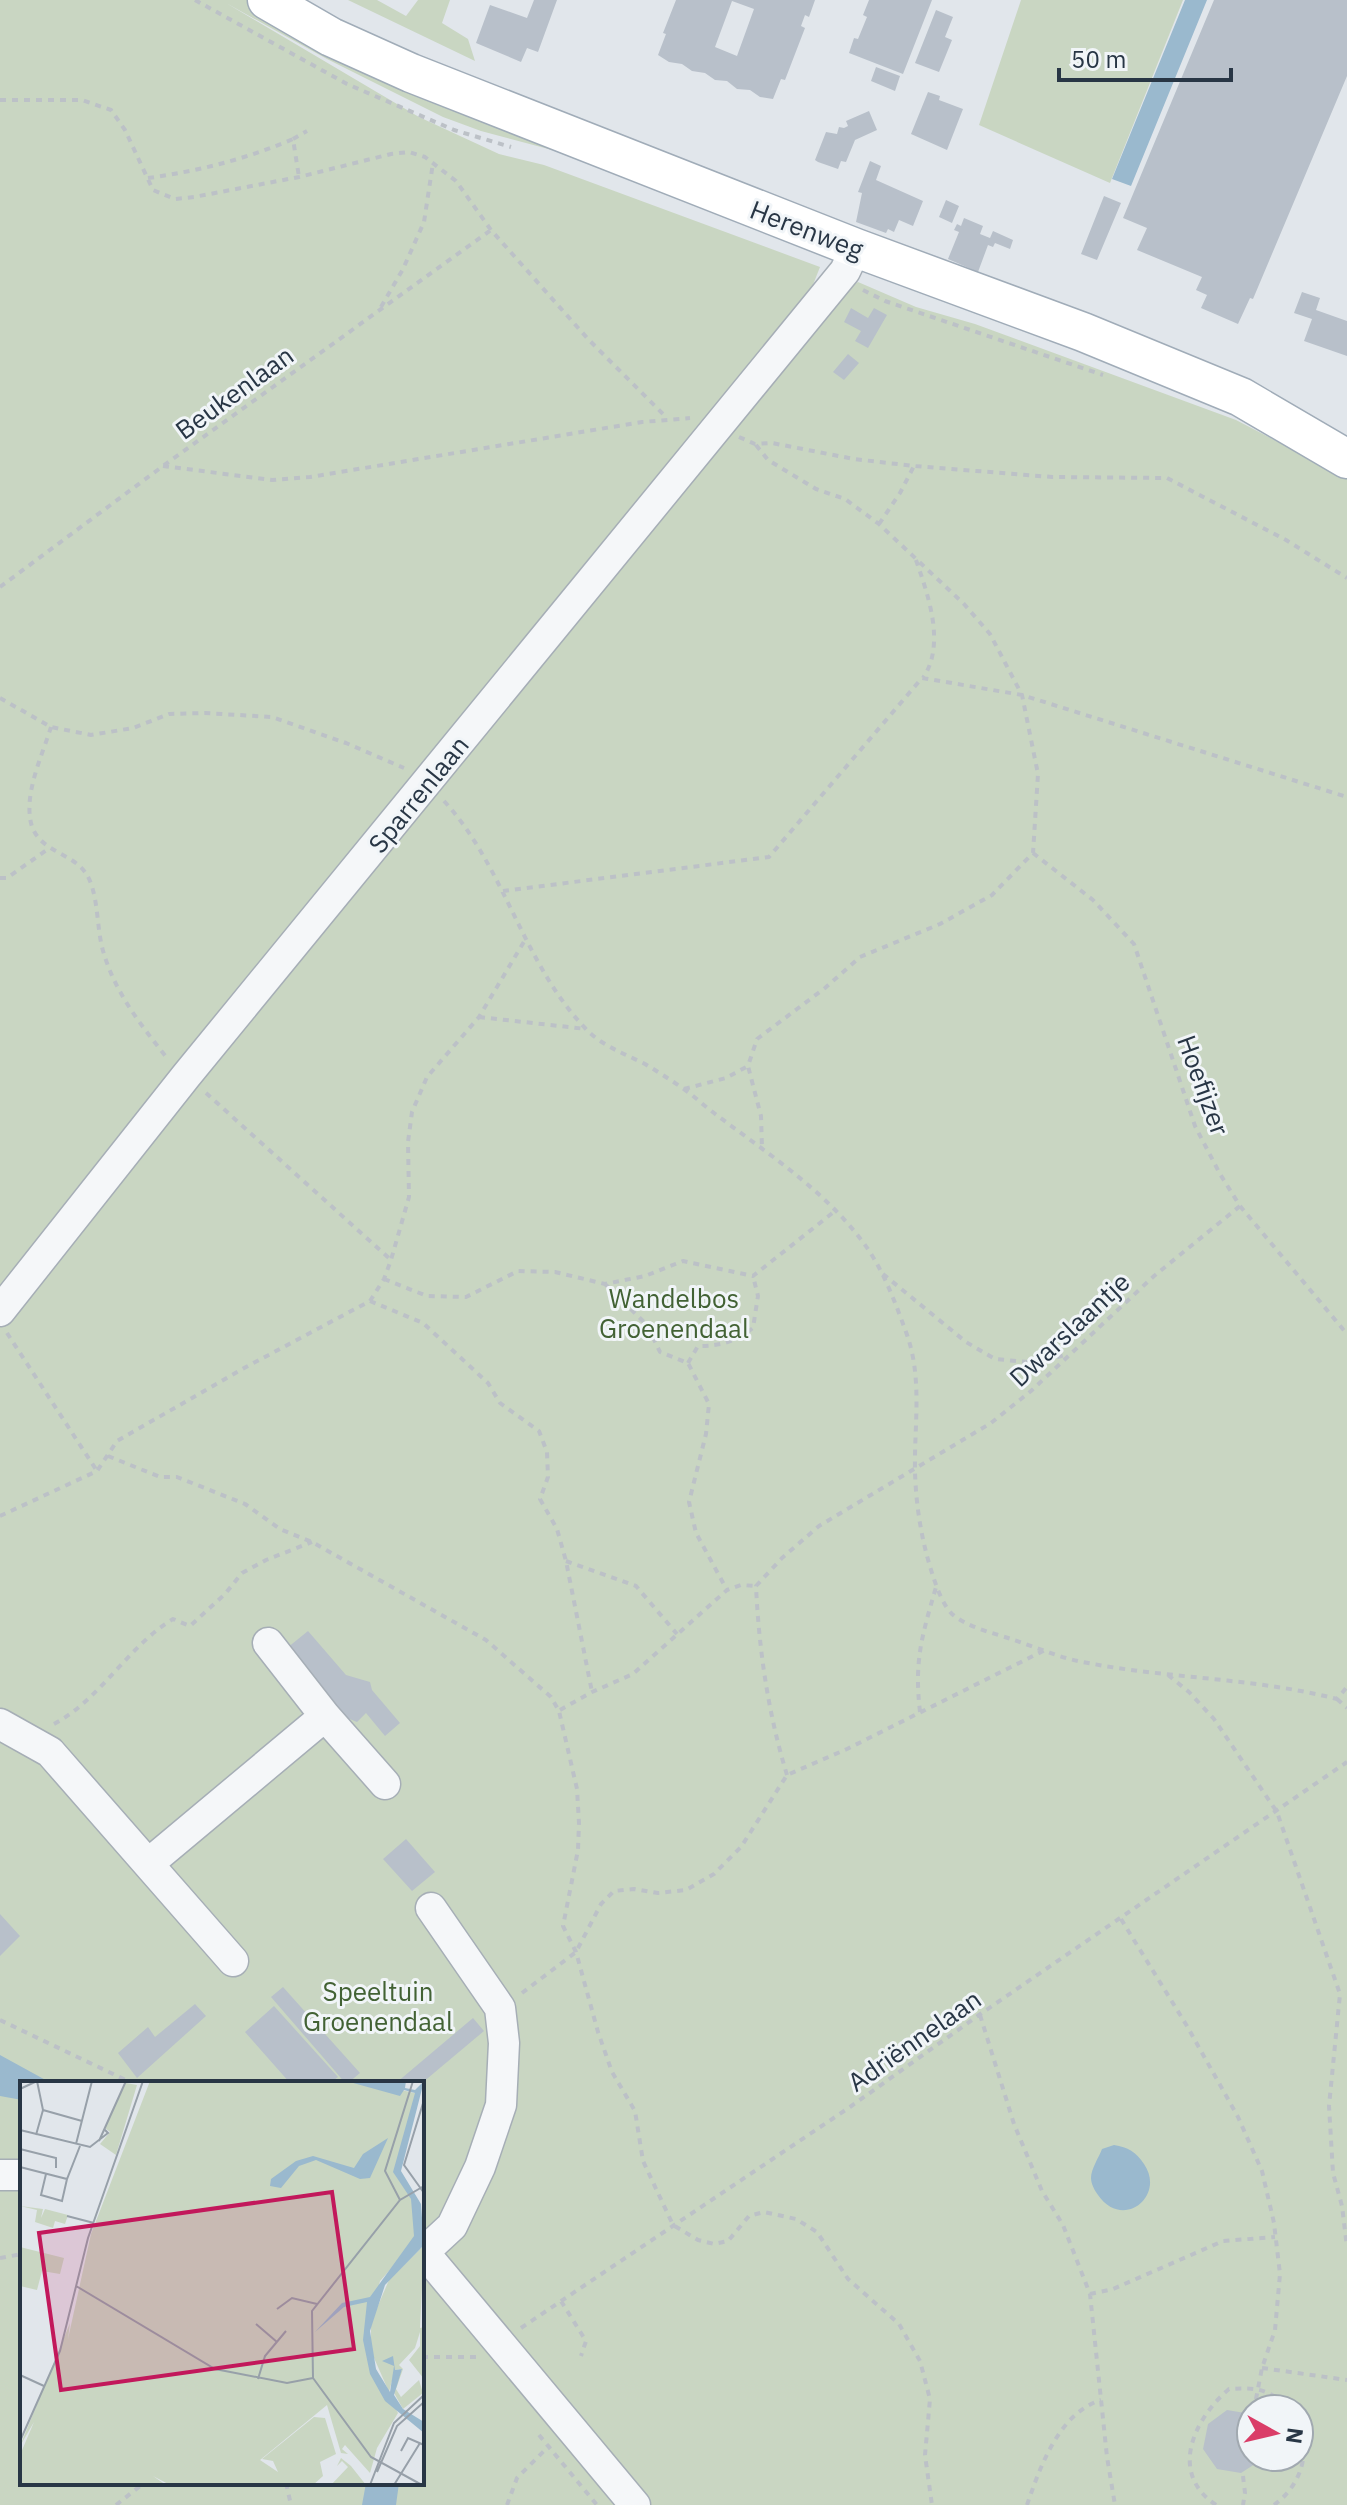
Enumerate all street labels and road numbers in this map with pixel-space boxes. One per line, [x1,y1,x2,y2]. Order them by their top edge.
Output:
street label: Herenweg [745,192,869,266]
street label: Beukenlaan [168,338,300,446]
street label: Sparrenlaan [360,728,476,860]
street label: Hoefijzer [1170,1030,1238,1140]
street label: Dwarslaantje [1002,1264,1136,1394]
street label: Adriënnelaan [841,1981,987,2099]

